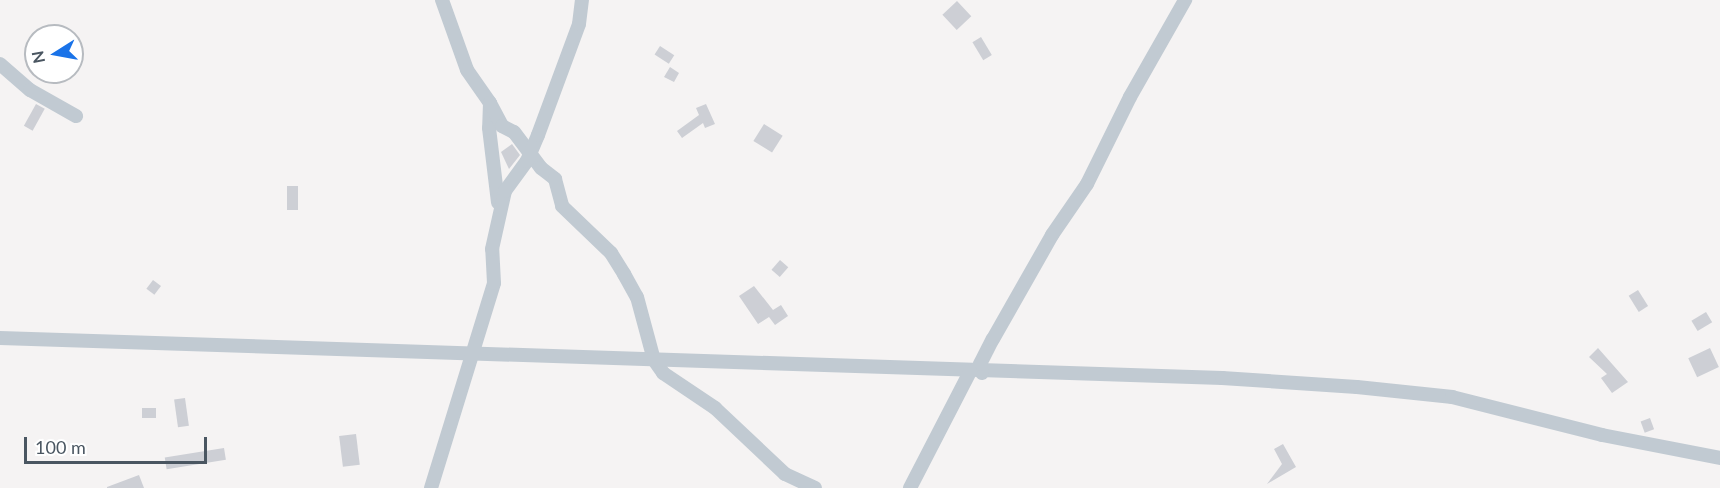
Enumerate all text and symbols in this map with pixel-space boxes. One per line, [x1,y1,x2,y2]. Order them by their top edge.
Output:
north arrow [24,24,84,84]
text: N [27,49,48,65]
scale bar [27,425,210,463]
text: 100 m [35,436,86,458]

